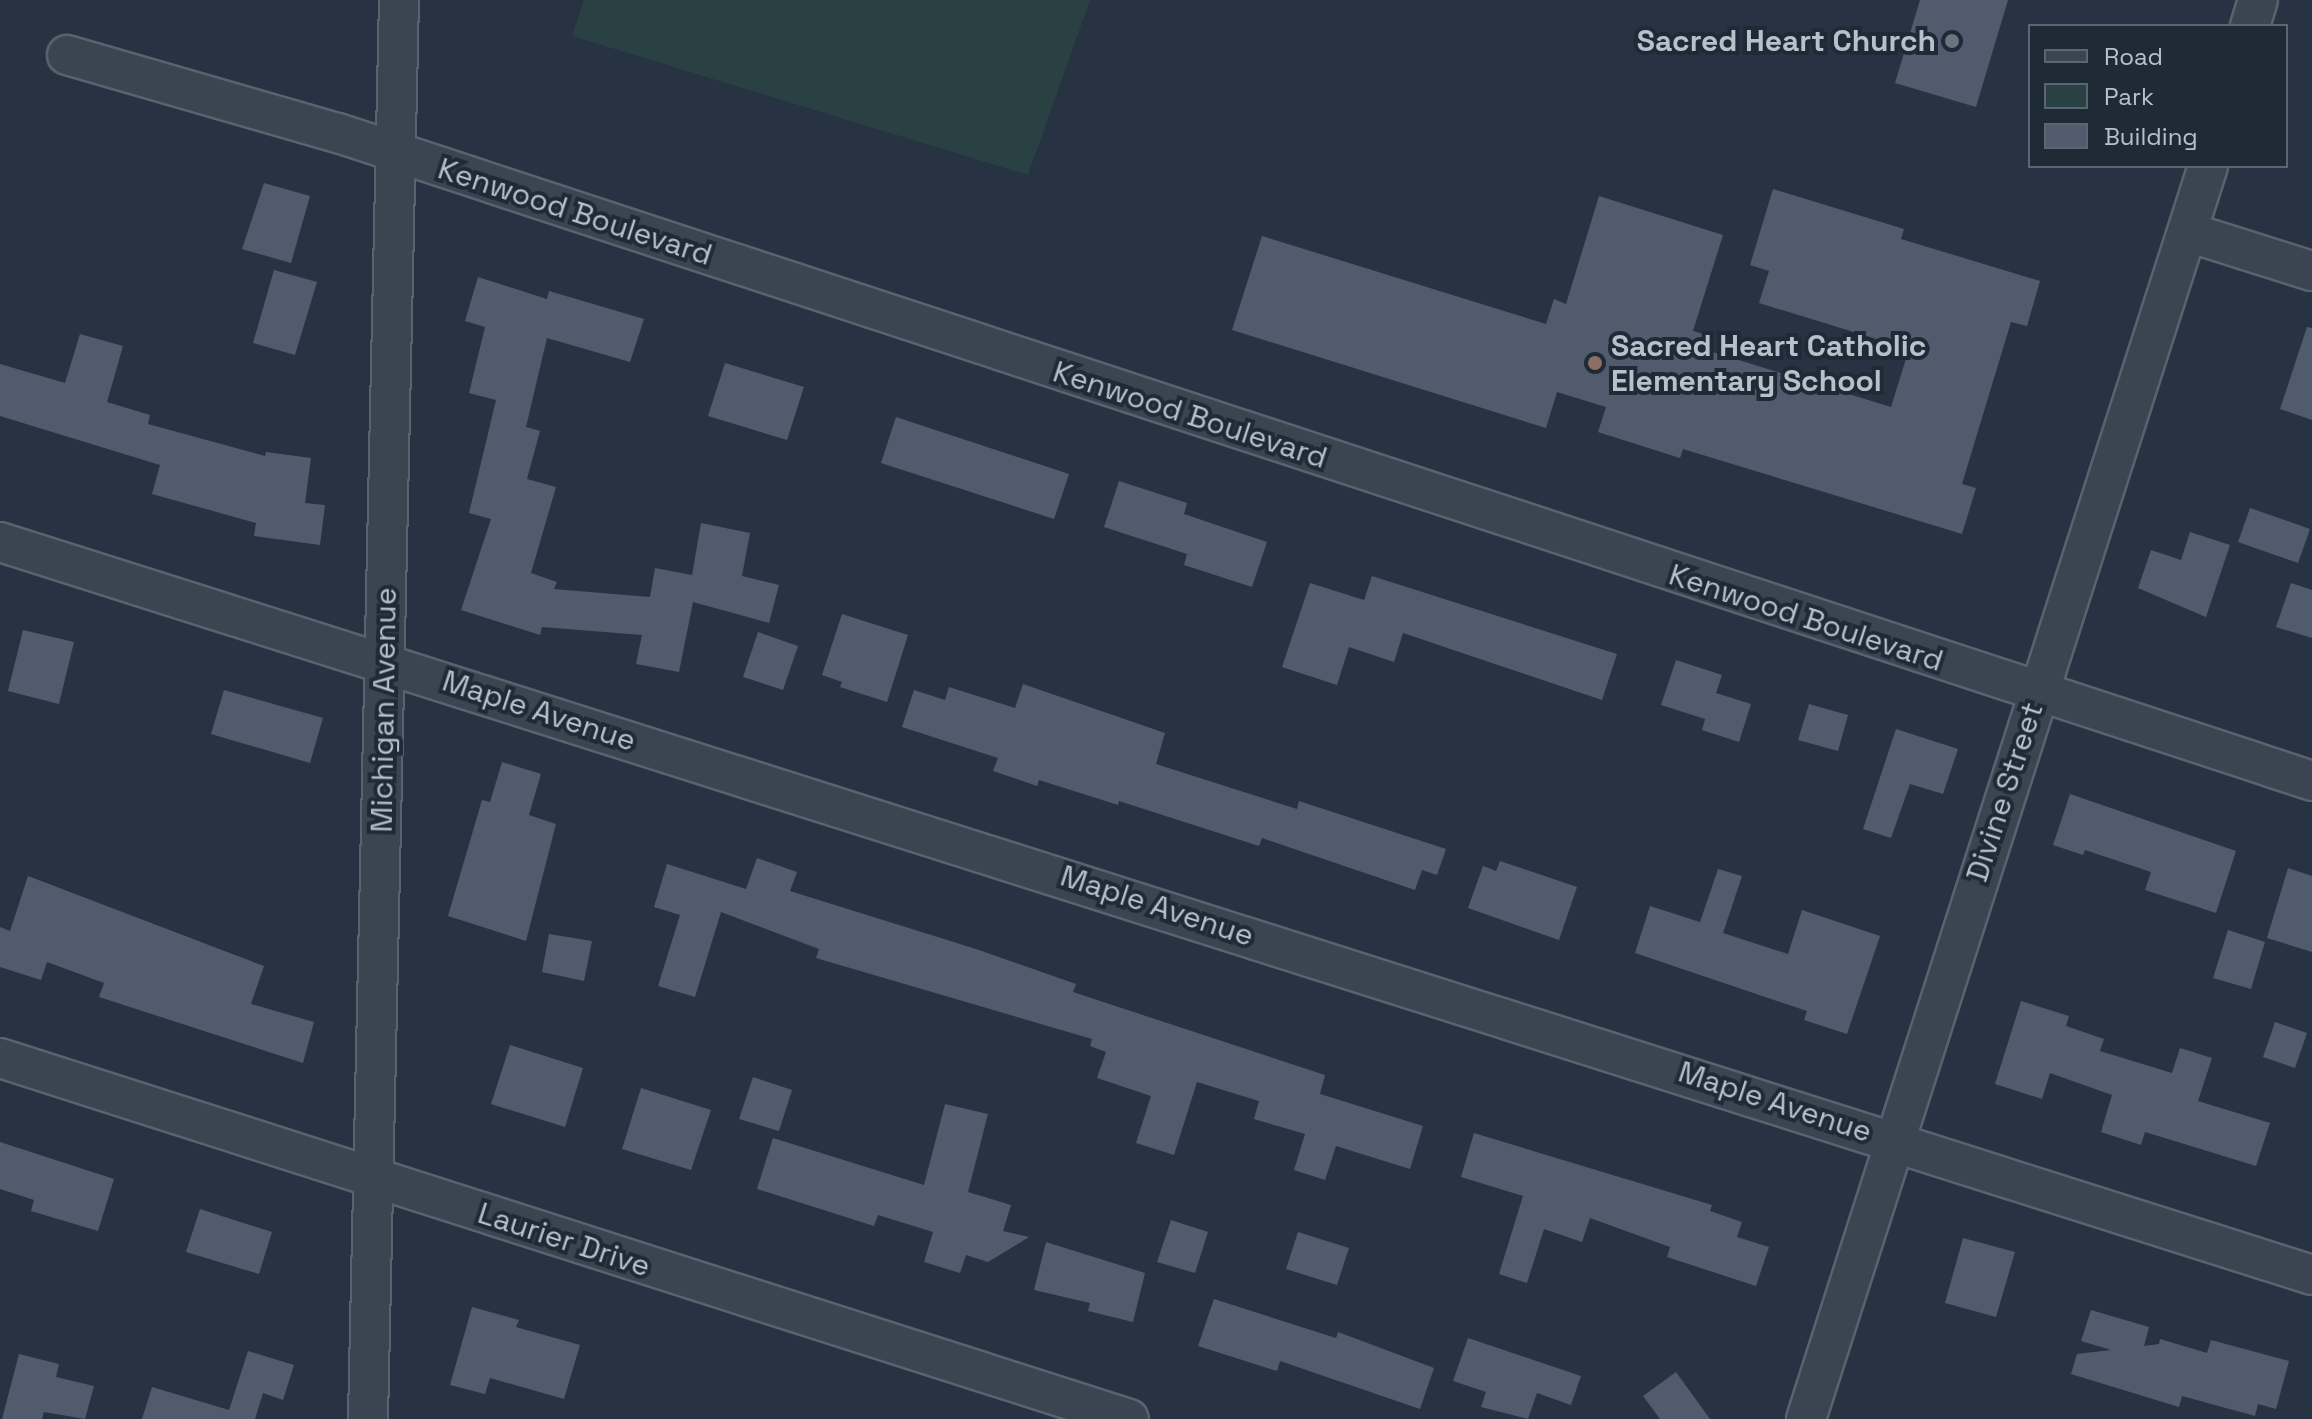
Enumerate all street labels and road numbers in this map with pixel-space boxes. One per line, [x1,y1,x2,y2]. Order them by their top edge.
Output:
street label: Kenwood Boulevard [434,151,716,273]
street label: Kenwood Boulevard [1049,354,1331,476]
street label: Kenwood Boulevard [1665,557,1947,679]
street label: Michigan Avenue [364,587,404,833]
street label: Maple Avenue [438,663,640,759]
street label: Divine Street [1959,698,2051,886]
street label: Maple Avenue [1056,858,1258,954]
street label: Maple Avenue [1674,1054,1876,1150]
street label: Laurier Drive [473,1195,655,1285]

